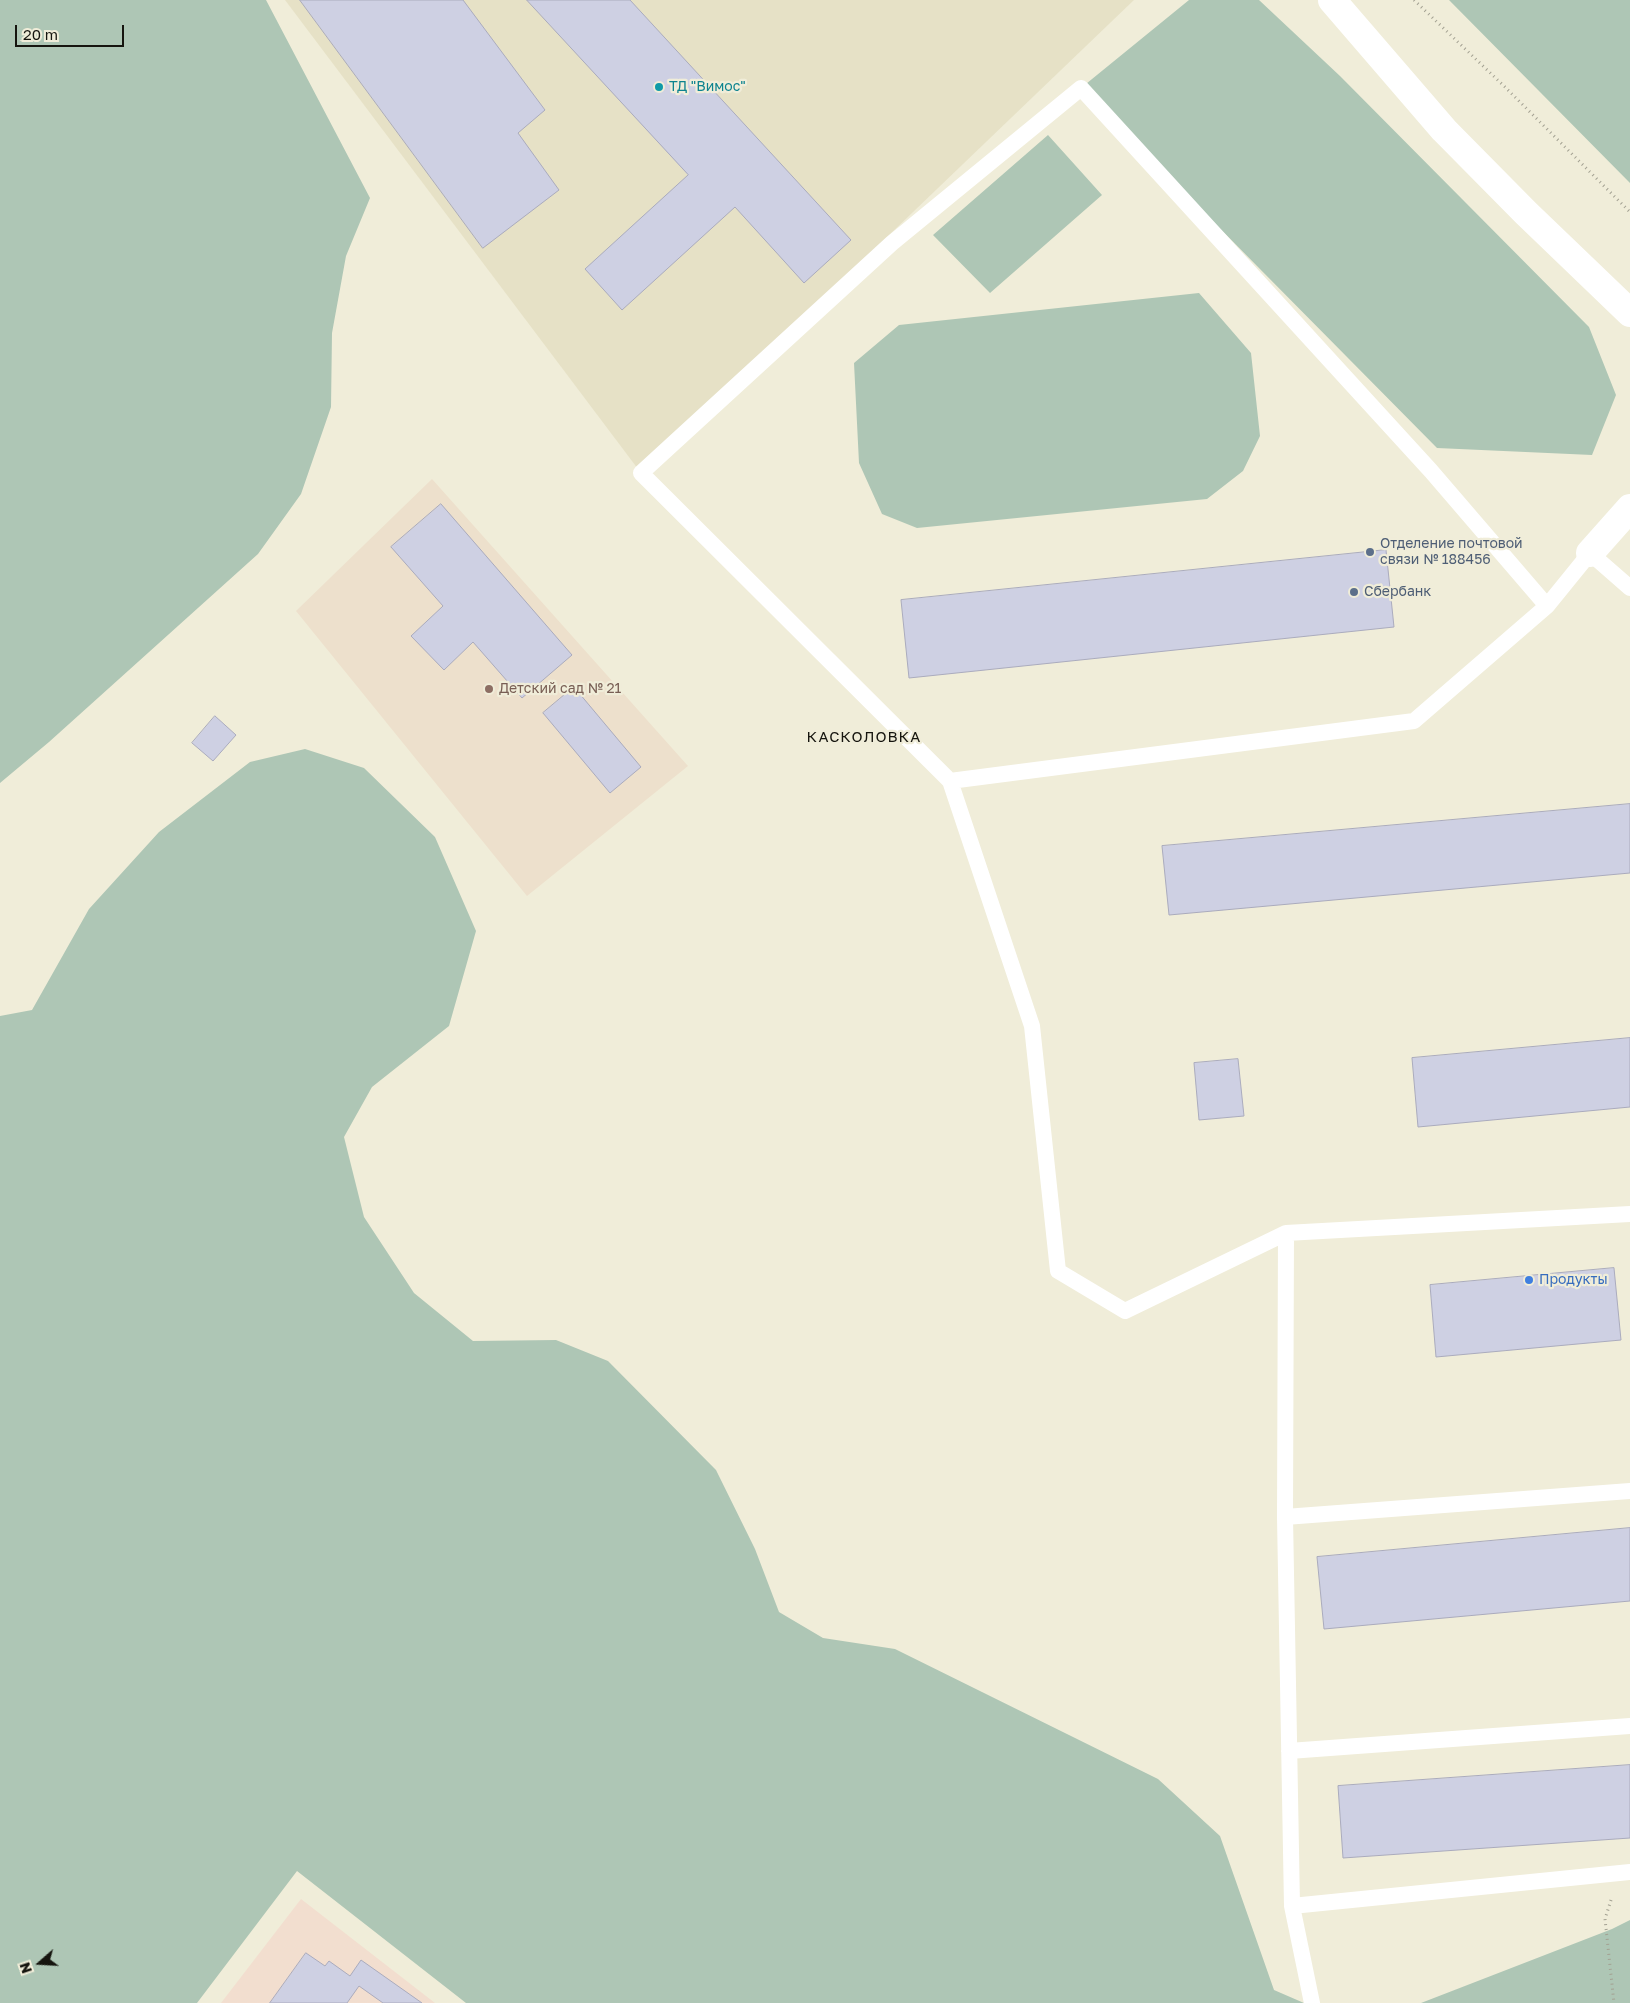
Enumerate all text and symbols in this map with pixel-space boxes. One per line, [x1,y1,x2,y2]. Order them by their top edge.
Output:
scale bar [18,15,126,47]
text: 20 m [23,25,58,43]
place label: ТД "Вимос" [669,79,746,95]
marker: ТД "Вимос" [653,81,665,93]
place label: Отделение почтовой связи № 188456 [1380,536,1523,568]
marker: Отделение почтовой связи № 188456 [1364,546,1376,558]
place label: Сбербанк [1364,584,1431,600]
marker: Сбербанк [1348,586,1360,598]
place label: Детский сад № 21 [499,681,621,697]
marker: Детский сад № 21 [483,683,495,695]
district label: КАСКОЛОВКА [805,728,923,746]
place label: Продукты [1539,1272,1608,1288]
marker: Продукты [1523,1274,1535,1286]
north arrow [15,1938,65,1988]
text: N [16,1960,35,1976]

